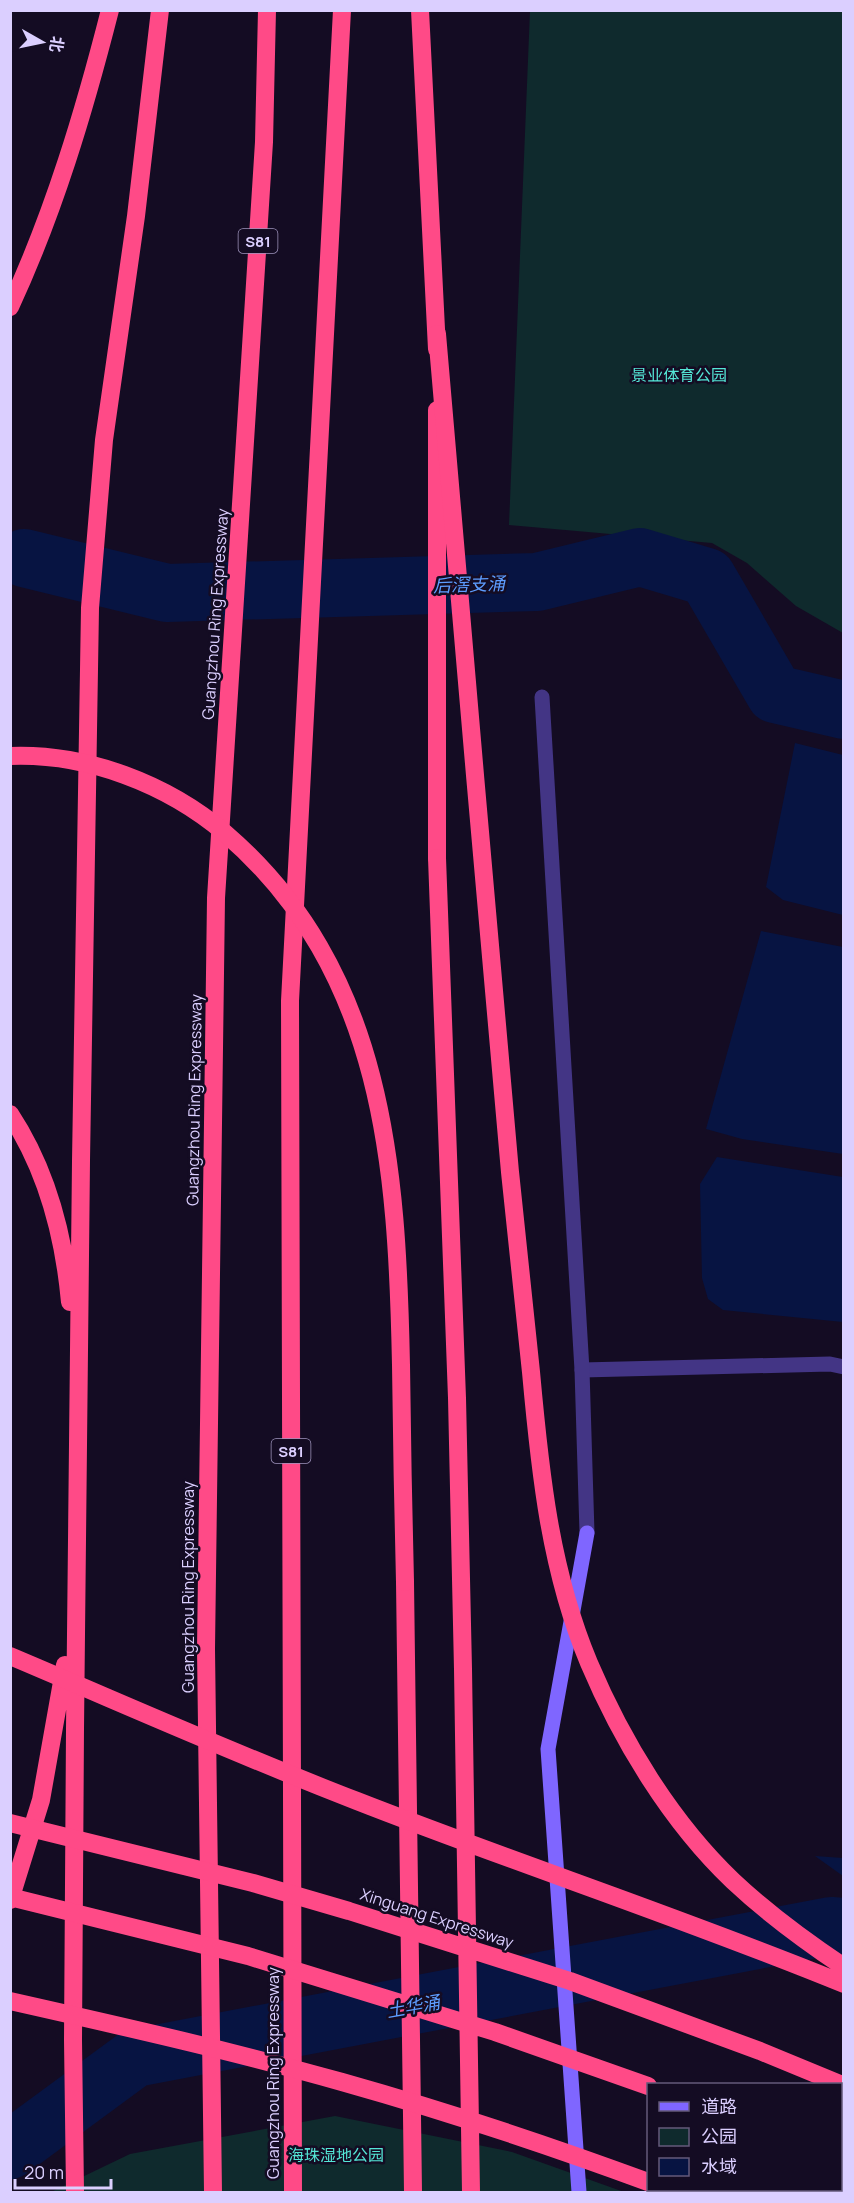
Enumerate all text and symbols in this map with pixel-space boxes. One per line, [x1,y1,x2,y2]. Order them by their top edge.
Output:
north arrow [12,12,72,72]
text: 北 [45,35,69,54]
road number: S81 [238,229,278,253]
park label: 景业体育公园 [631,364,727,386]
street label: Guangzhou Ring Expressway [197,507,233,720]
water label: 后滘支涌 [433,571,507,597]
street label: Guangzhou Ring Expressway [181,993,207,1206]
road number: S81 [272,1439,310,1463]
street label: Guangzhou Ring Expressway [177,1480,199,1693]
street label: Xinguang Expressway [357,1883,517,1953]
street label: Guangzhou Ring Expressway [262,1966,284,2179]
water label: 土华涌 [384,1989,444,2023]
legend [647,2083,842,2191]
text: 道路 [701,2094,737,2118]
text: 公园 [701,2124,737,2148]
park label: 海珠湿地公园 [288,2144,384,2166]
scale bar [15,2152,111,2190]
text: 水域 [701,2154,737,2178]
text: 20 m [24,2160,64,2184]

